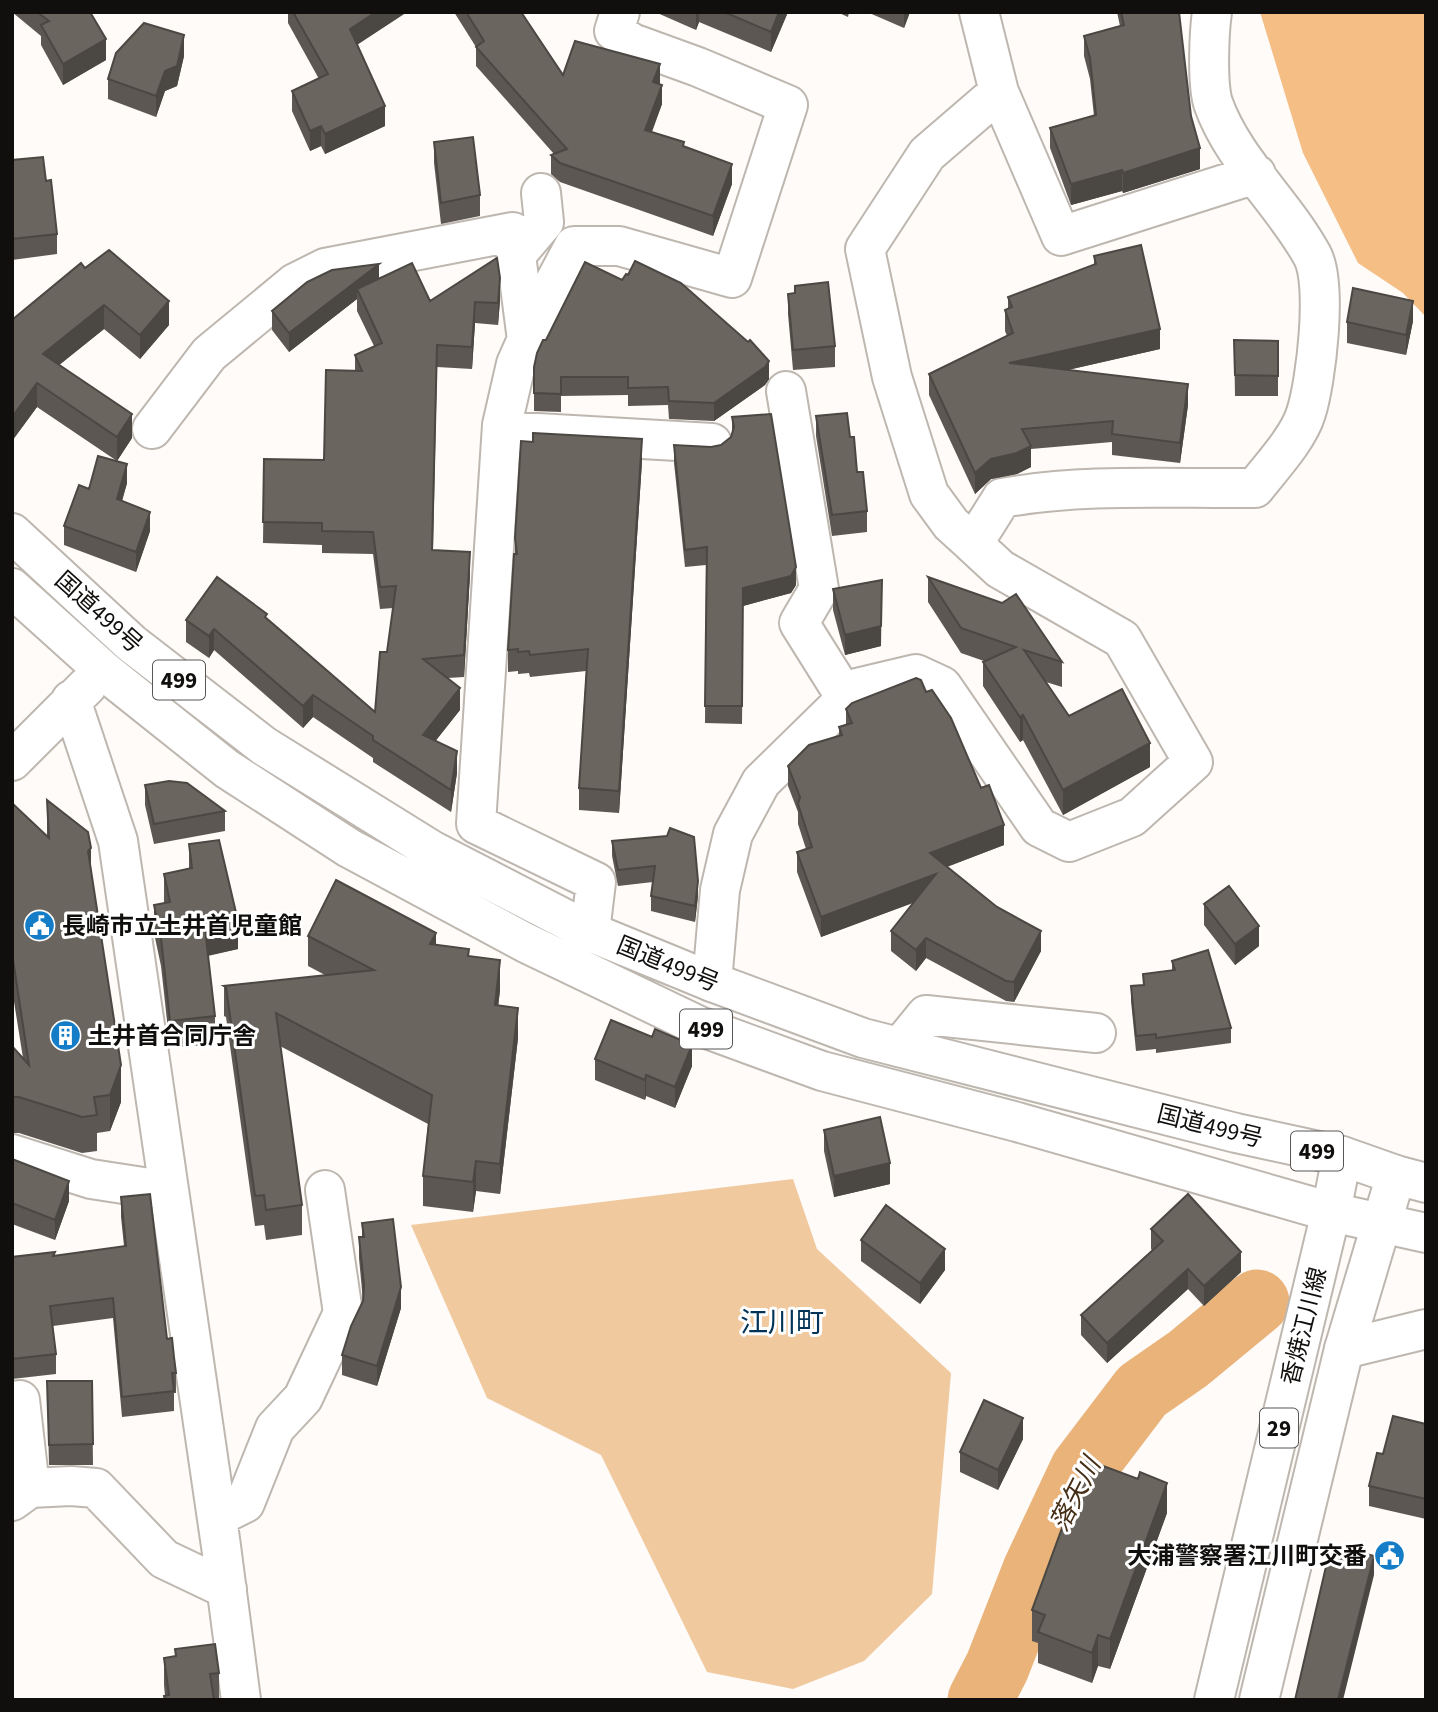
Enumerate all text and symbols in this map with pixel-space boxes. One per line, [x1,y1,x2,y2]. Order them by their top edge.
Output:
street label: 国道499号 [47,563,150,661]
road number: 499 [153,660,205,700]
public building icon: 長崎市立土井首児童館 [22,909,56,943]
place label: 長崎市立土井首児童館 [62,909,302,944]
street label: 国道499号 [611,928,724,1001]
road number: 499 [680,1010,732,1048]
building icon: 土井首合同庁舎 [48,1019,82,1053]
place label: 土井首合同庁舎 [88,1019,256,1054]
street label: 国道499号 [1153,1096,1266,1157]
road number: 499 [1291,1132,1343,1170]
street label: 香焼江川線 [1273,1264,1336,1389]
district label: 江川町 [740,1303,824,1343]
road number: 29 [1260,1408,1298,1448]
water label: 落矢川 [1041,1448,1111,1537]
place label: 大浦警察署江川町交番 [1127,1539,1367,1574]
public building icon: 大浦警察署江川町交番 [1373,1539,1407,1573]

